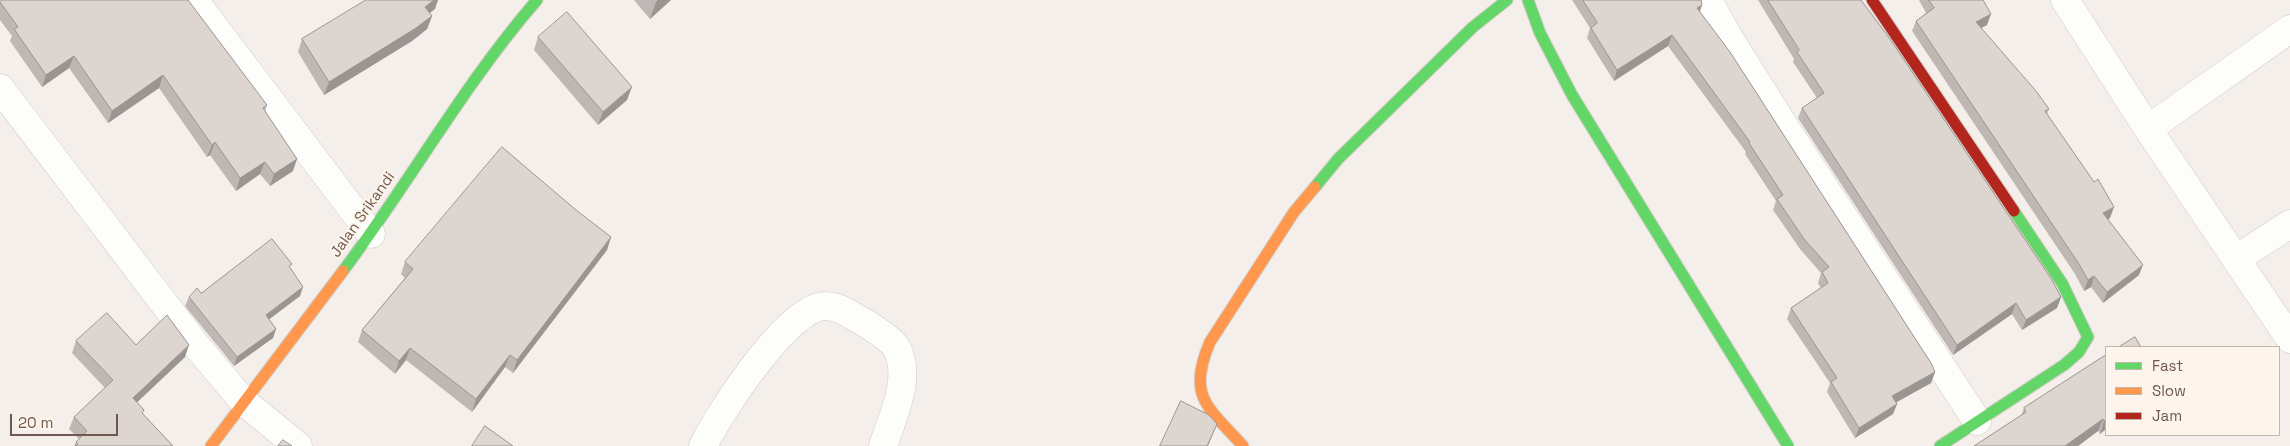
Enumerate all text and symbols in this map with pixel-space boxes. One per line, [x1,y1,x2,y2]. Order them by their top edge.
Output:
street label: Jalan Srikandi [327,169,399,261]
legend [2105,346,2280,436]
text: Fast [2152,356,2183,375]
text: Slow [2152,381,2186,400]
scale bar [12,404,120,436]
text: Jam [2152,406,2182,425]
text: 20 m [18,413,53,432]

